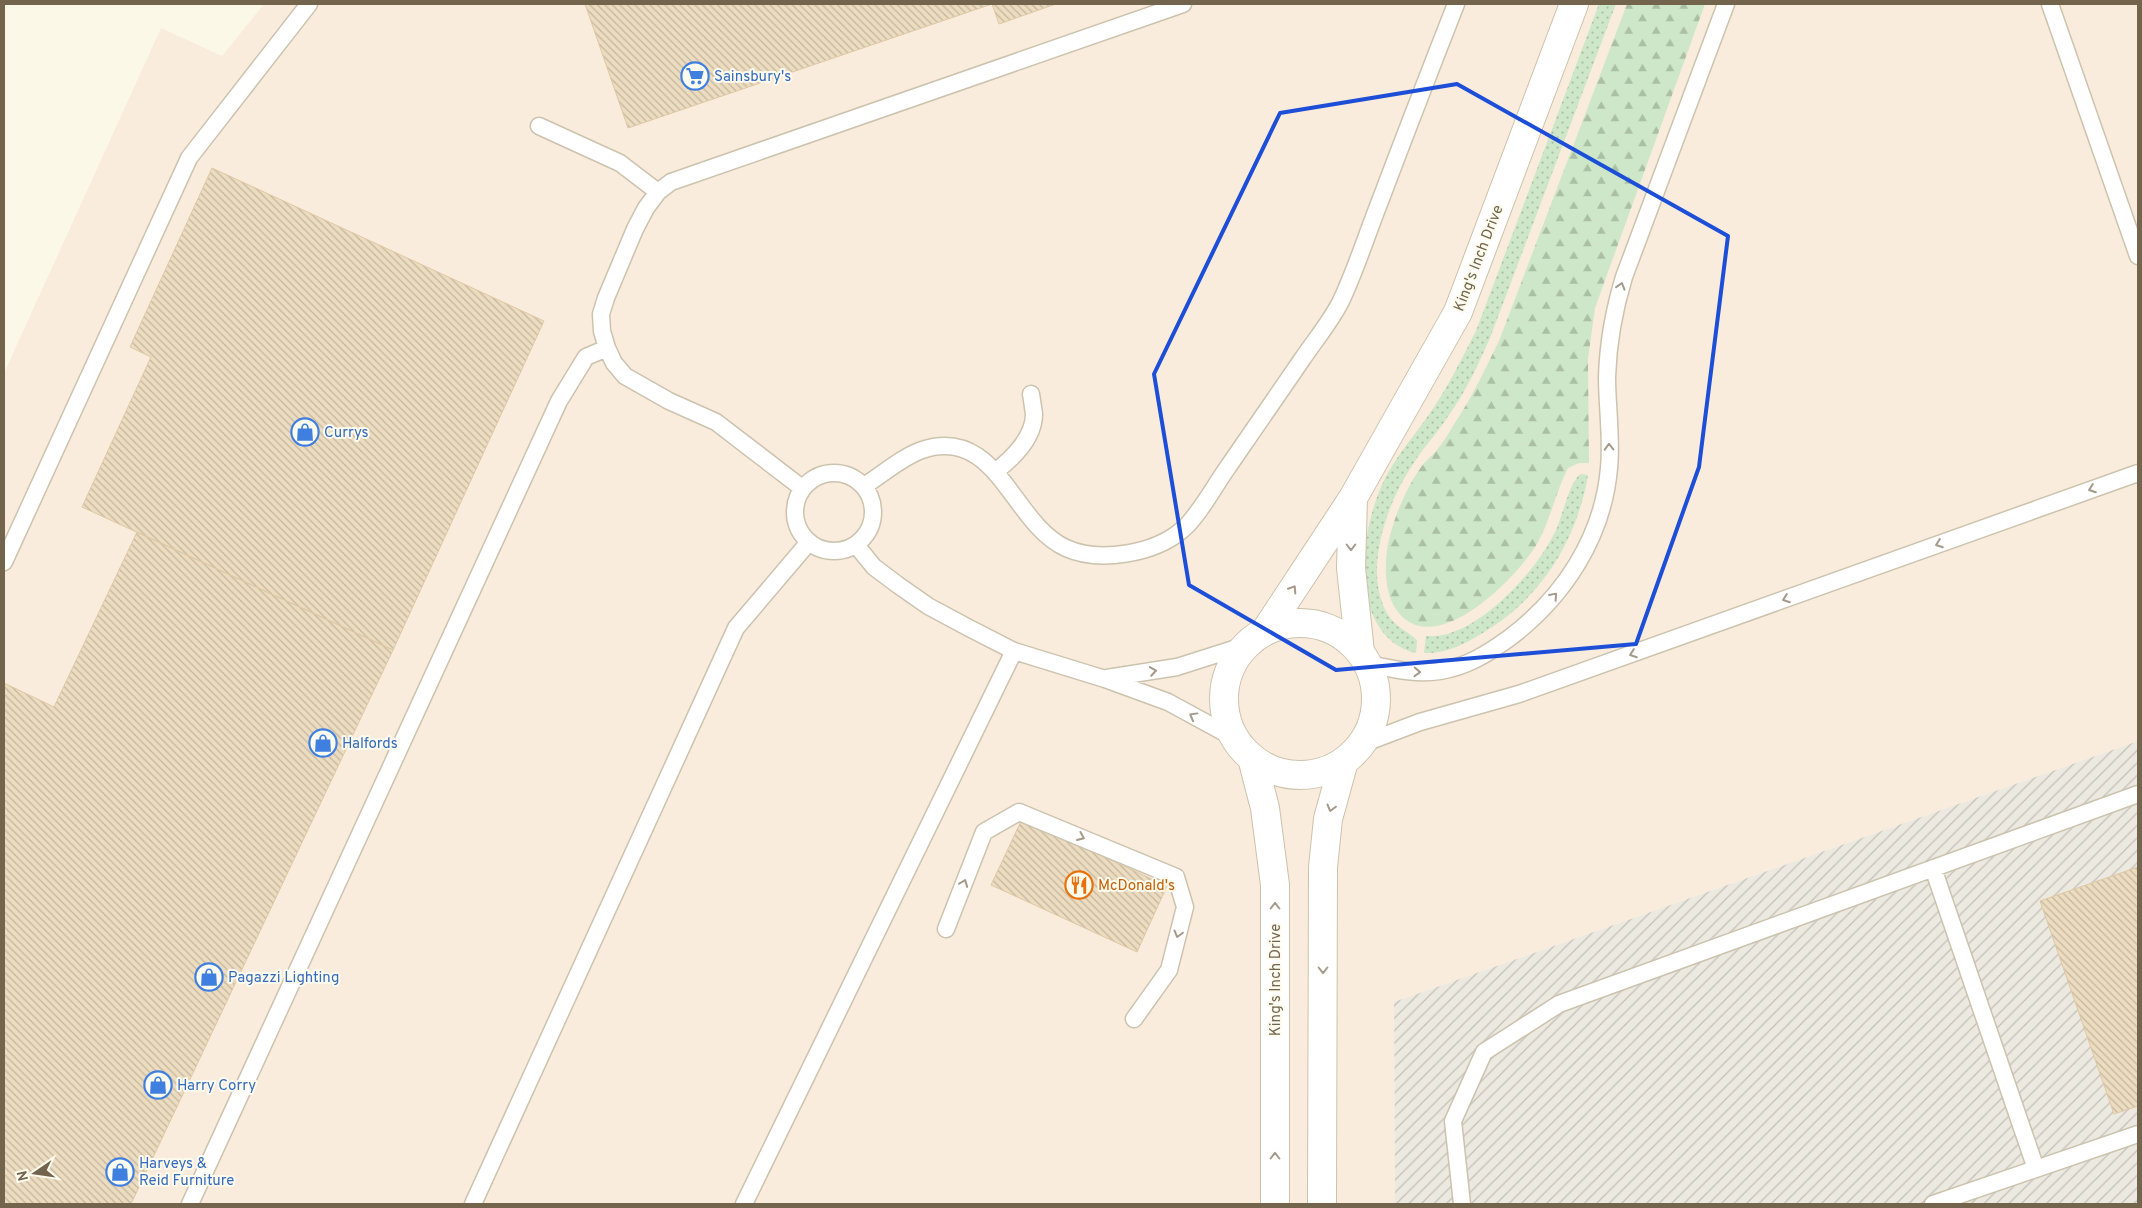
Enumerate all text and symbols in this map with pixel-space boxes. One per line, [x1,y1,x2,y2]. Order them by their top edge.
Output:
supermarket icon: Sainsbury's [680,61,710,91]
place label: Sainsbury's [714,68,791,87]
street label: King's Inch Drive [1450,203,1508,314]
one-way arrow [1616,283,1626,291]
shop icon: Currys [290,417,320,447]
place label: Currys [324,424,369,443]
one-way arrow [1603,443,1614,451]
one-way arrow [2089,484,2097,494]
one-way arrow [1936,538,1944,548]
one-way arrow [1346,543,1356,551]
one-way arrow [1287,586,1296,595]
one-way arrow [1548,593,1557,602]
one-way arrow [1783,593,1791,603]
one-way arrow [1630,648,1638,658]
one-way arrow [1149,666,1157,677]
one-way arrow [1414,667,1421,677]
one-way arrow [1189,712,1198,722]
shop icon: Halfords [308,728,338,758]
place label: Halfords [342,735,398,754]
one-way arrow [1326,804,1336,812]
one-way arrow [1076,831,1085,842]
restaurant icon: McDonald's [1064,870,1094,900]
place label: McDonald's [1098,877,1175,896]
one-way arrow [958,879,968,888]
one-way arrow [1270,901,1280,909]
street label: King's Inch Drive [1267,924,1286,1036]
one-way arrow [1173,930,1184,939]
shop icon: Pagazzi Lighting [194,962,224,992]
one-way arrow [1318,966,1328,974]
place label: Pagazzi Lighting [228,969,339,988]
shop icon: Harry Corry [143,1070,173,1100]
place label: Harry Corry [177,1077,256,1096]
north arrow [10,1148,60,1198]
one-way arrow [1270,1151,1280,1159]
place label: Harveys & Reid Furniture [139,1155,234,1191]
shop icon: Harveys & Reid Furniture [105,1157,135,1187]
text: N [14,1169,33,1182]

